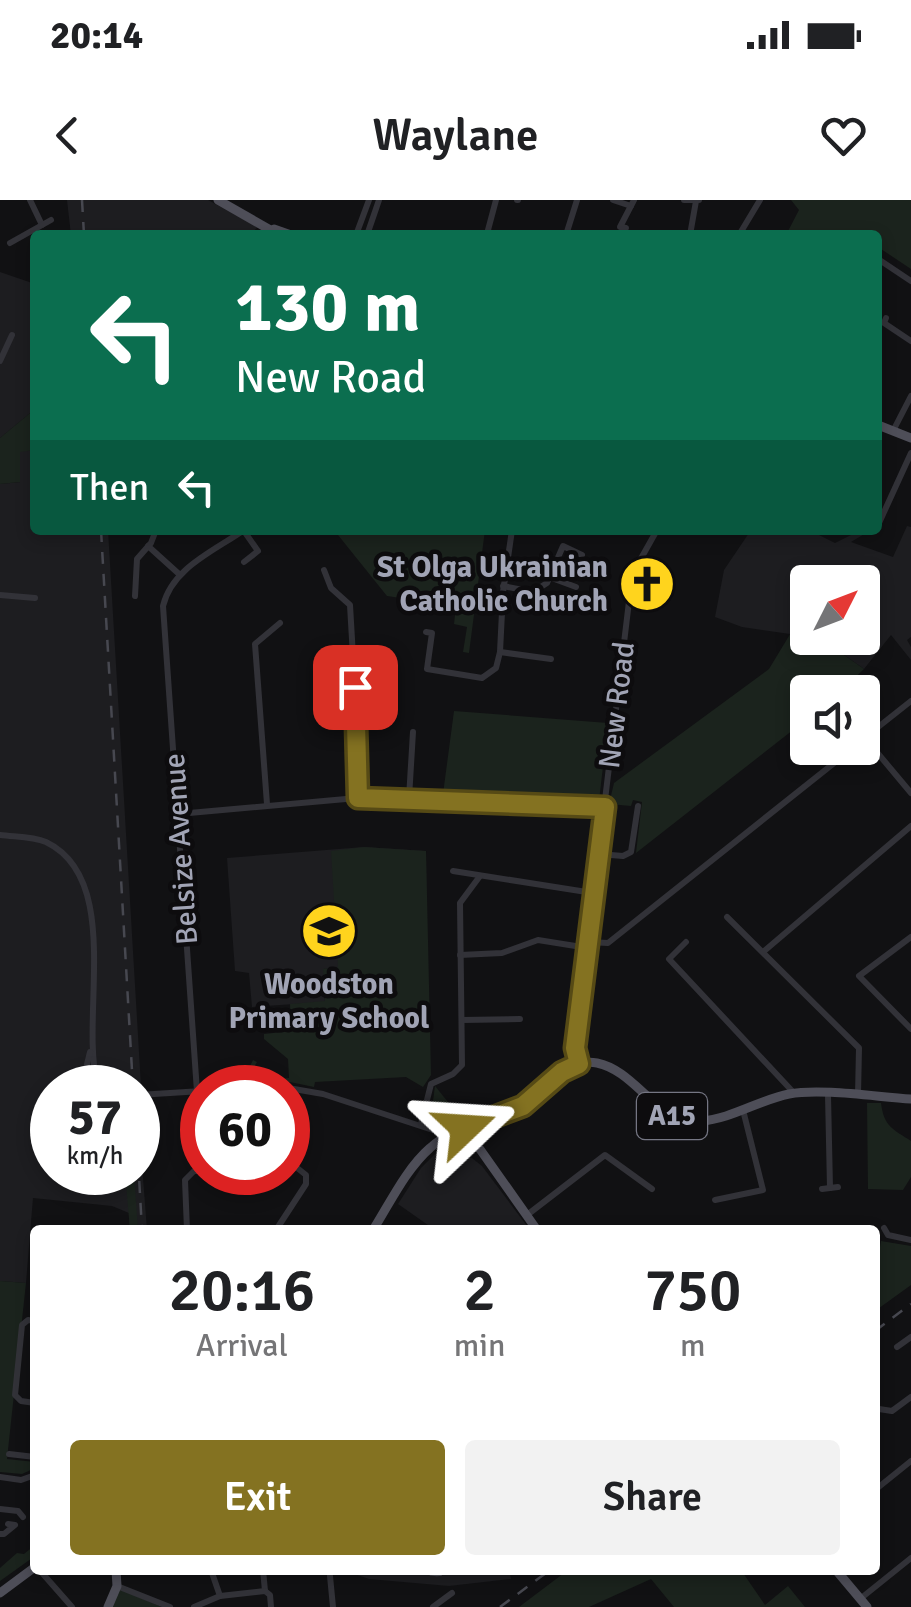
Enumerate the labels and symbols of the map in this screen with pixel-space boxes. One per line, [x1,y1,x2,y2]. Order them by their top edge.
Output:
place label: St Olga Ukrainian Catholic Church [377,549,608,620]
church icon: St Olga Ukrainian Catholic Church [617,554,677,614]
north arrow [790,565,880,655]
street label: New Road [591,639,643,771]
pin [313,645,398,730]
street label: Belsize Avenue [156,752,206,946]
school or university icon: Woodston Primary School [299,901,359,961]
place label: Woodston Primary School [229,966,429,1037]
speed limit sign: 60 [180,1065,310,1195]
position arrow [413,1076,517,1180]
road number: A15 [637,1093,707,1139]

